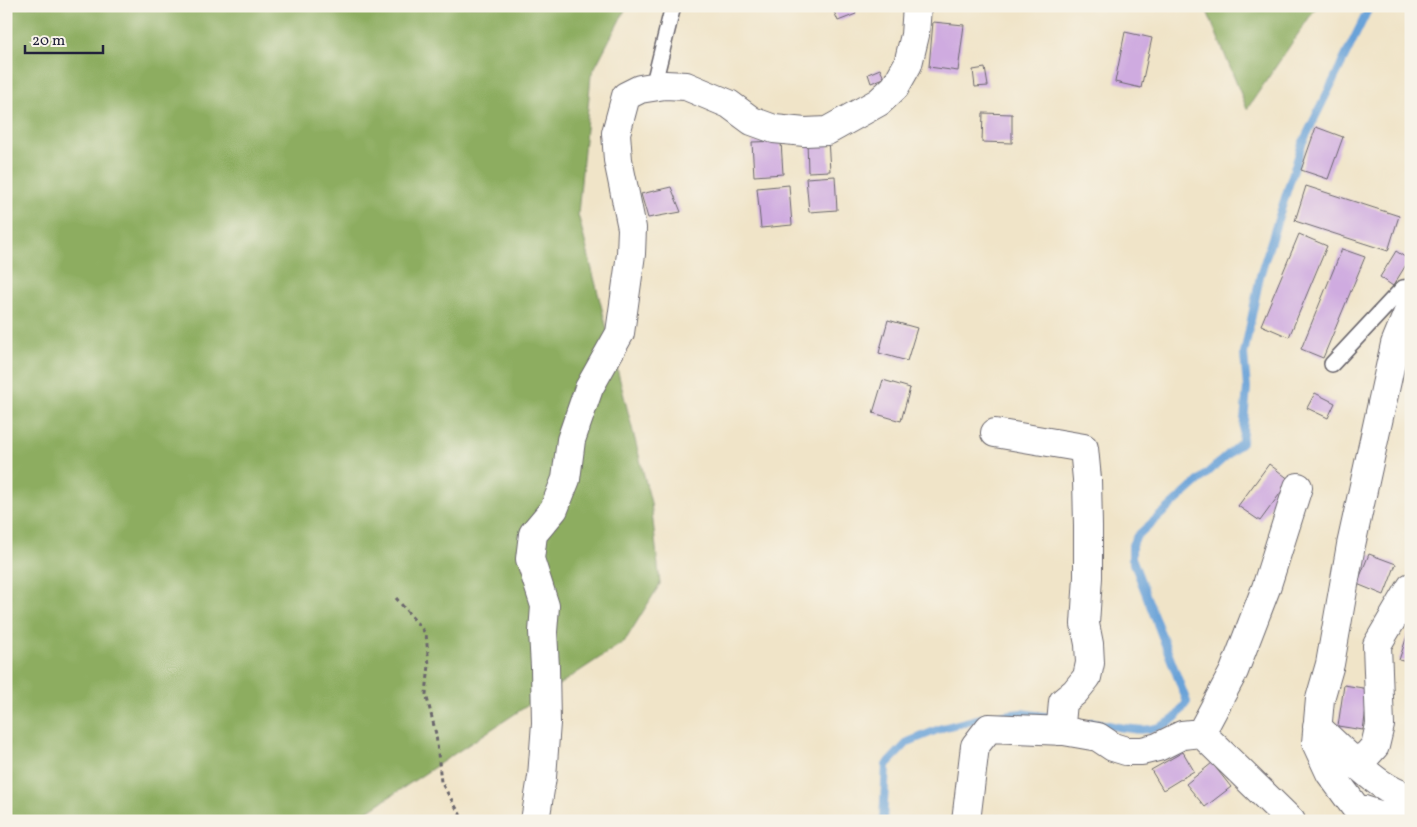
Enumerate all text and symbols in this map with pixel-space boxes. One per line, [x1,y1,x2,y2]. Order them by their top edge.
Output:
scale bar [25,22,102,54]
text: 20 m [32,31,65,52]

